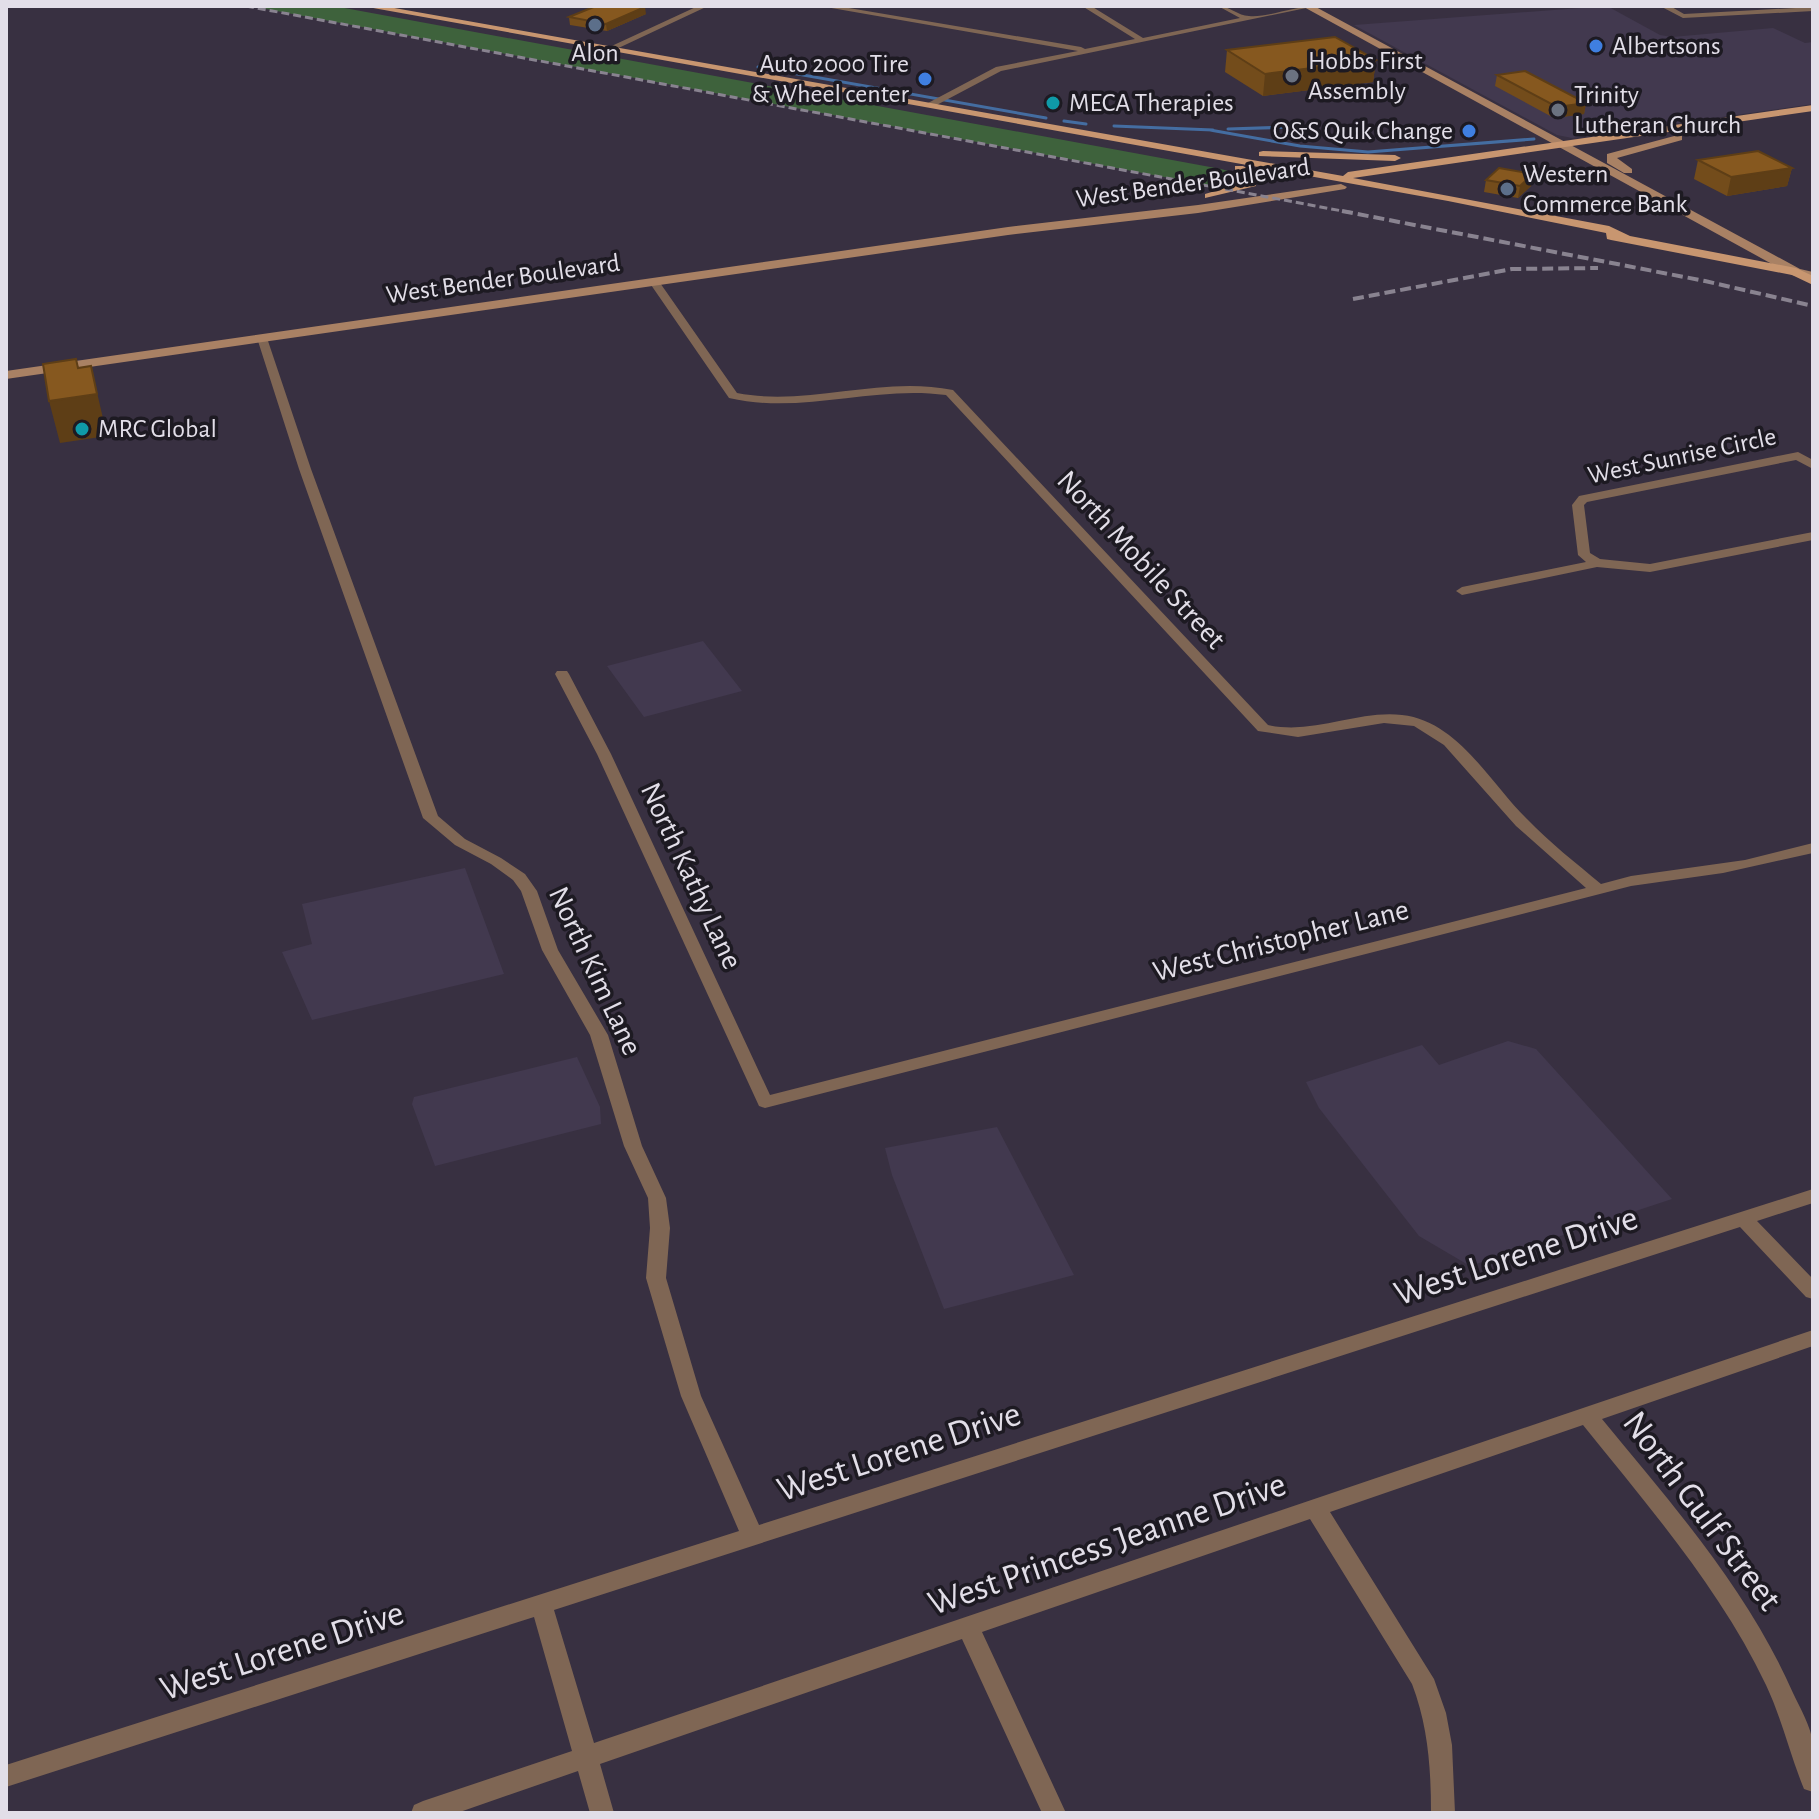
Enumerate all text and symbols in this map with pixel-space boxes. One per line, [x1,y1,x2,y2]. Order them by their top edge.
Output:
marker: Alon [586,16,604,34]
place label: Albertsons [1612,33,1721,59]
marker: Albertsons [1587,37,1605,55]
place label: Alon [571,40,619,66]
place label: Hobbs First Assembly [1308,48,1423,104]
place label: Auto 2000 Tire & Wheel center [752,51,910,107]
marker: Hobbs First Assembly [1283,67,1301,85]
marker: Auto 2000 Tire & Wheel center [916,70,934,88]
place label: Trinity Lutheran Church [1574,82,1741,138]
place label: MECA Therapies [1069,90,1234,116]
marker: MECA Therapies [1044,94,1062,112]
marker: Trinity Lutheran Church [1549,101,1567,119]
place label: O&S Quik Change [1273,118,1453,144]
marker: O&S Quik Change [1460,122,1478,140]
street label: West Bender Boulevard [1074,154,1312,212]
place label: Western Commerce Bank [1523,161,1688,217]
marker: Western Commerce Bank [1498,180,1516,198]
street label: West Bender Boulevard [384,250,622,308]
place label: MRC Global [98,416,217,442]
marker: MRC Global [73,420,91,438]
street label: West Sunrise Circle [1585,423,1779,489]
street label: North Mobile Street [1051,465,1231,655]
street label: North Kathy Lane [635,778,747,974]
street label: North Kim Lane [543,882,647,1060]
street label: West Christopher Lane [1150,895,1412,987]
street label: West Lorene Drive [1390,1200,1642,1312]
street label: West Lorene Drive [773,1396,1025,1508]
street label: North Gulf Street [1616,1405,1789,1618]
street label: West Princess Jeanne Drive [924,1466,1290,1622]
street label: West Lorene Drive [156,1595,408,1707]

